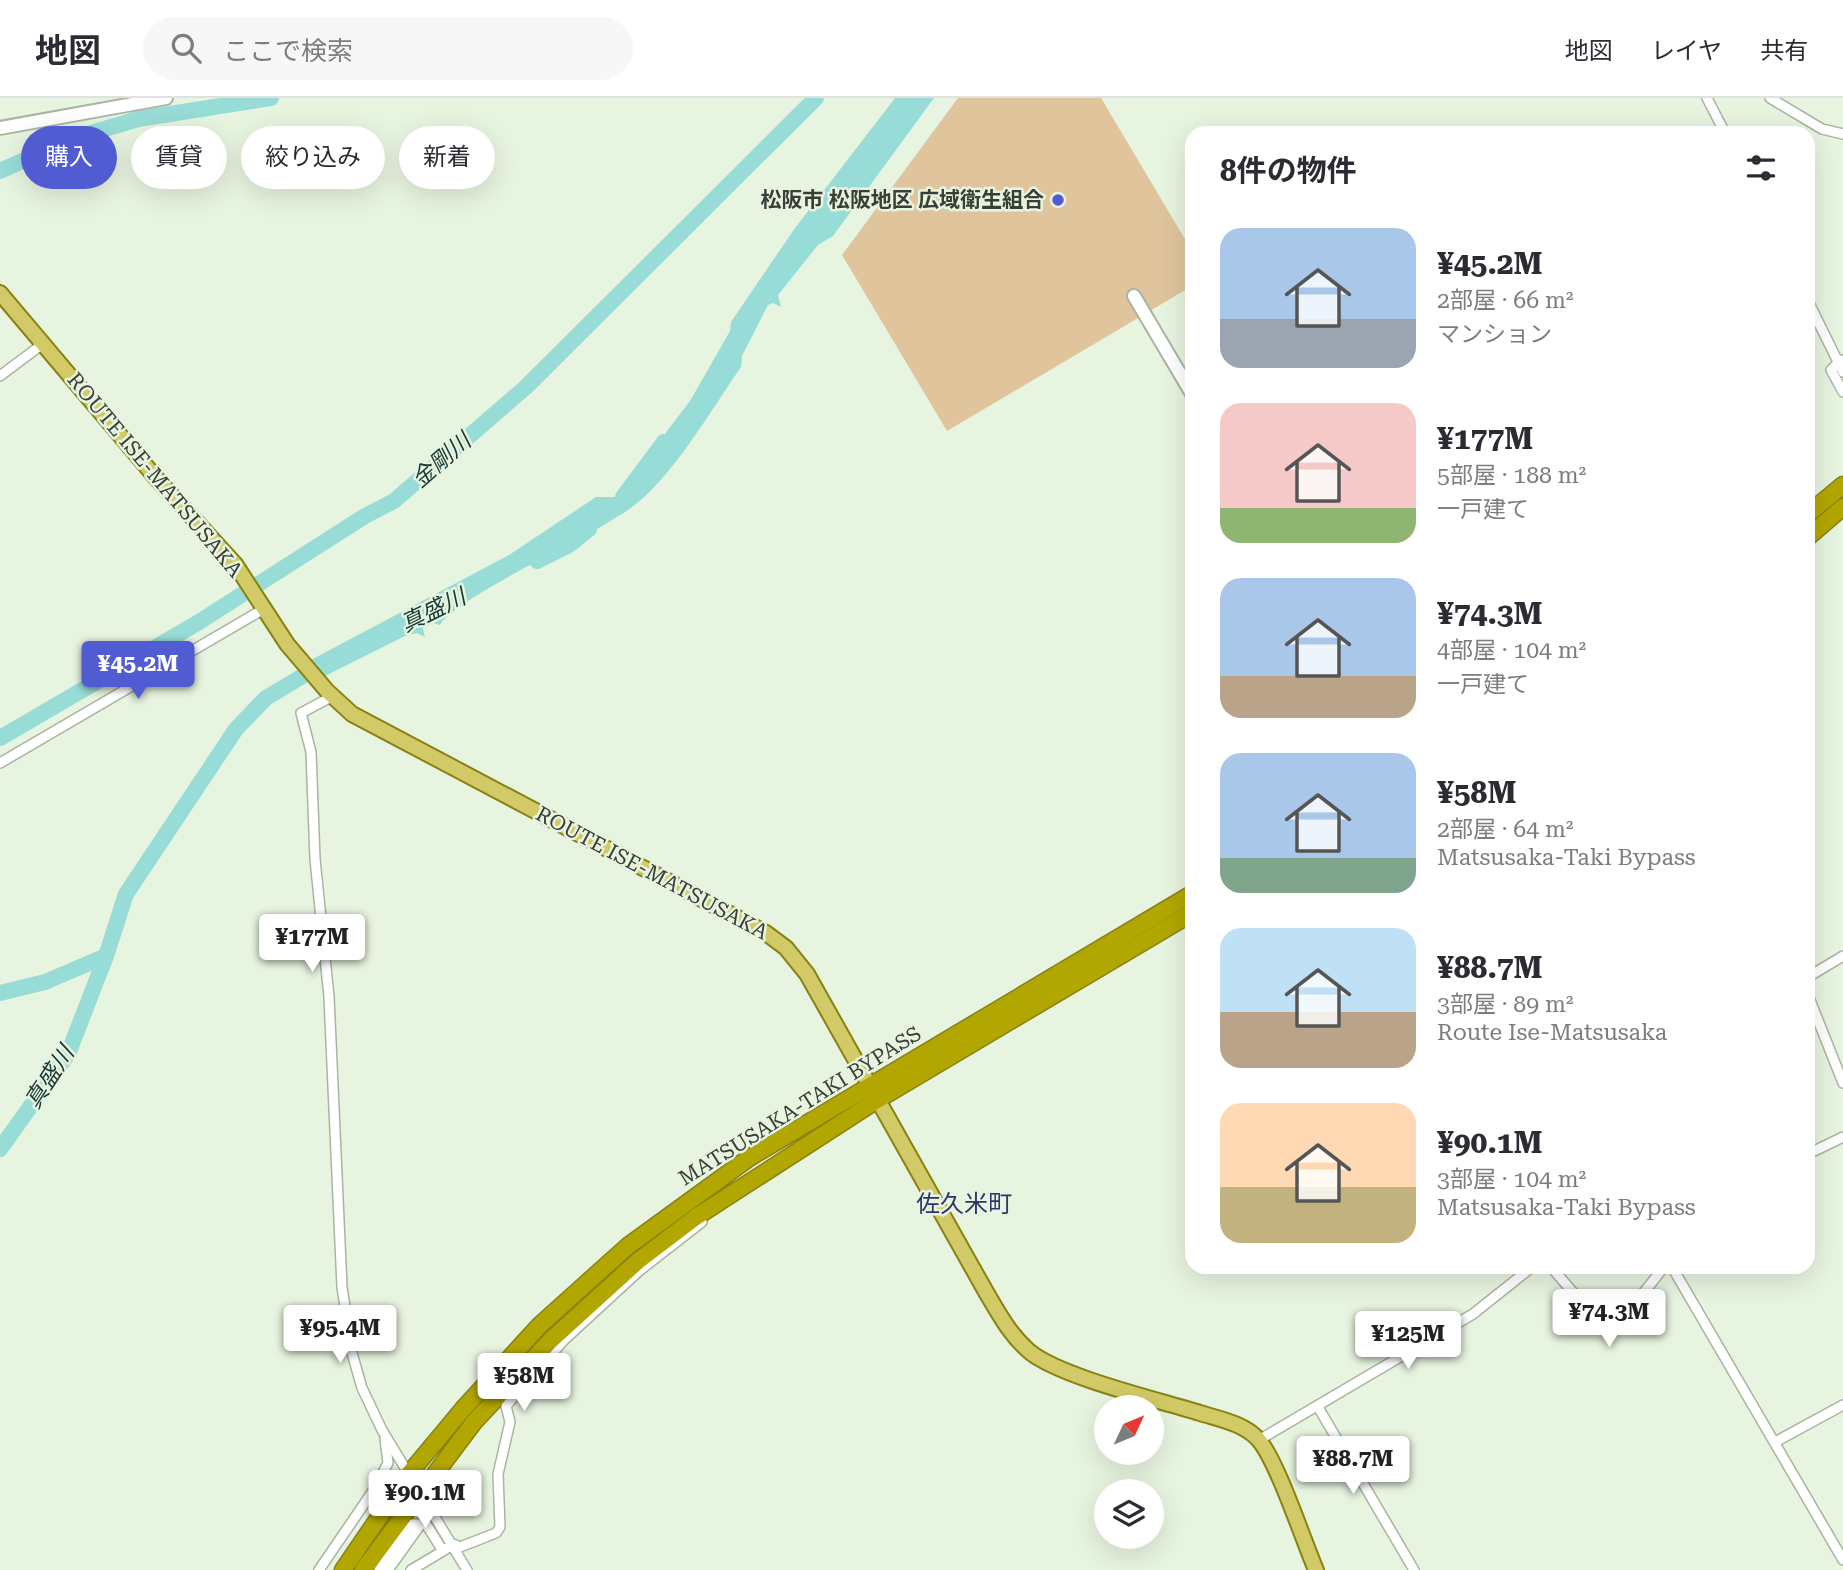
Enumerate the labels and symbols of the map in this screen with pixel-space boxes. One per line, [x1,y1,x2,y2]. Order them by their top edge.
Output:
place label: 松阪市 松阪地区 広域衛生組合 [760,188,1044,212]
marker: 松阪市 松阪地区 広域衛生組合 [1050,192,1066,208]
street label: ROUTE ISE-MATSUSAKA [62,368,248,582]
water label: 金剛川 [406,426,478,493]
water label: 真盛川 [396,582,473,638]
pin: ¥45.2M [81,642,195,701]
street label: ROUTE ISE-MATSUSAKA [532,801,772,945]
pin: ¥177M [263,914,361,974]
street label: MATSUSAKA-TAKI BYPASS [675,1021,925,1191]
water label: 真盛川 [19,1038,81,1114]
district label: 佐久米町 [916,1190,1012,1218]
pin: ¥74.3M [1552,1290,1666,1349]
pin: ¥95.4M [283,1306,397,1365]
pin: ¥125M [1359,1312,1457,1371]
pin: ¥58M [483,1354,565,1413]
north arrow [1094,1395,1164,1465]
pin: ¥88.7M [1296,1436,1410,1496]
pin: ¥90.1M [368,1470,482,1530]

